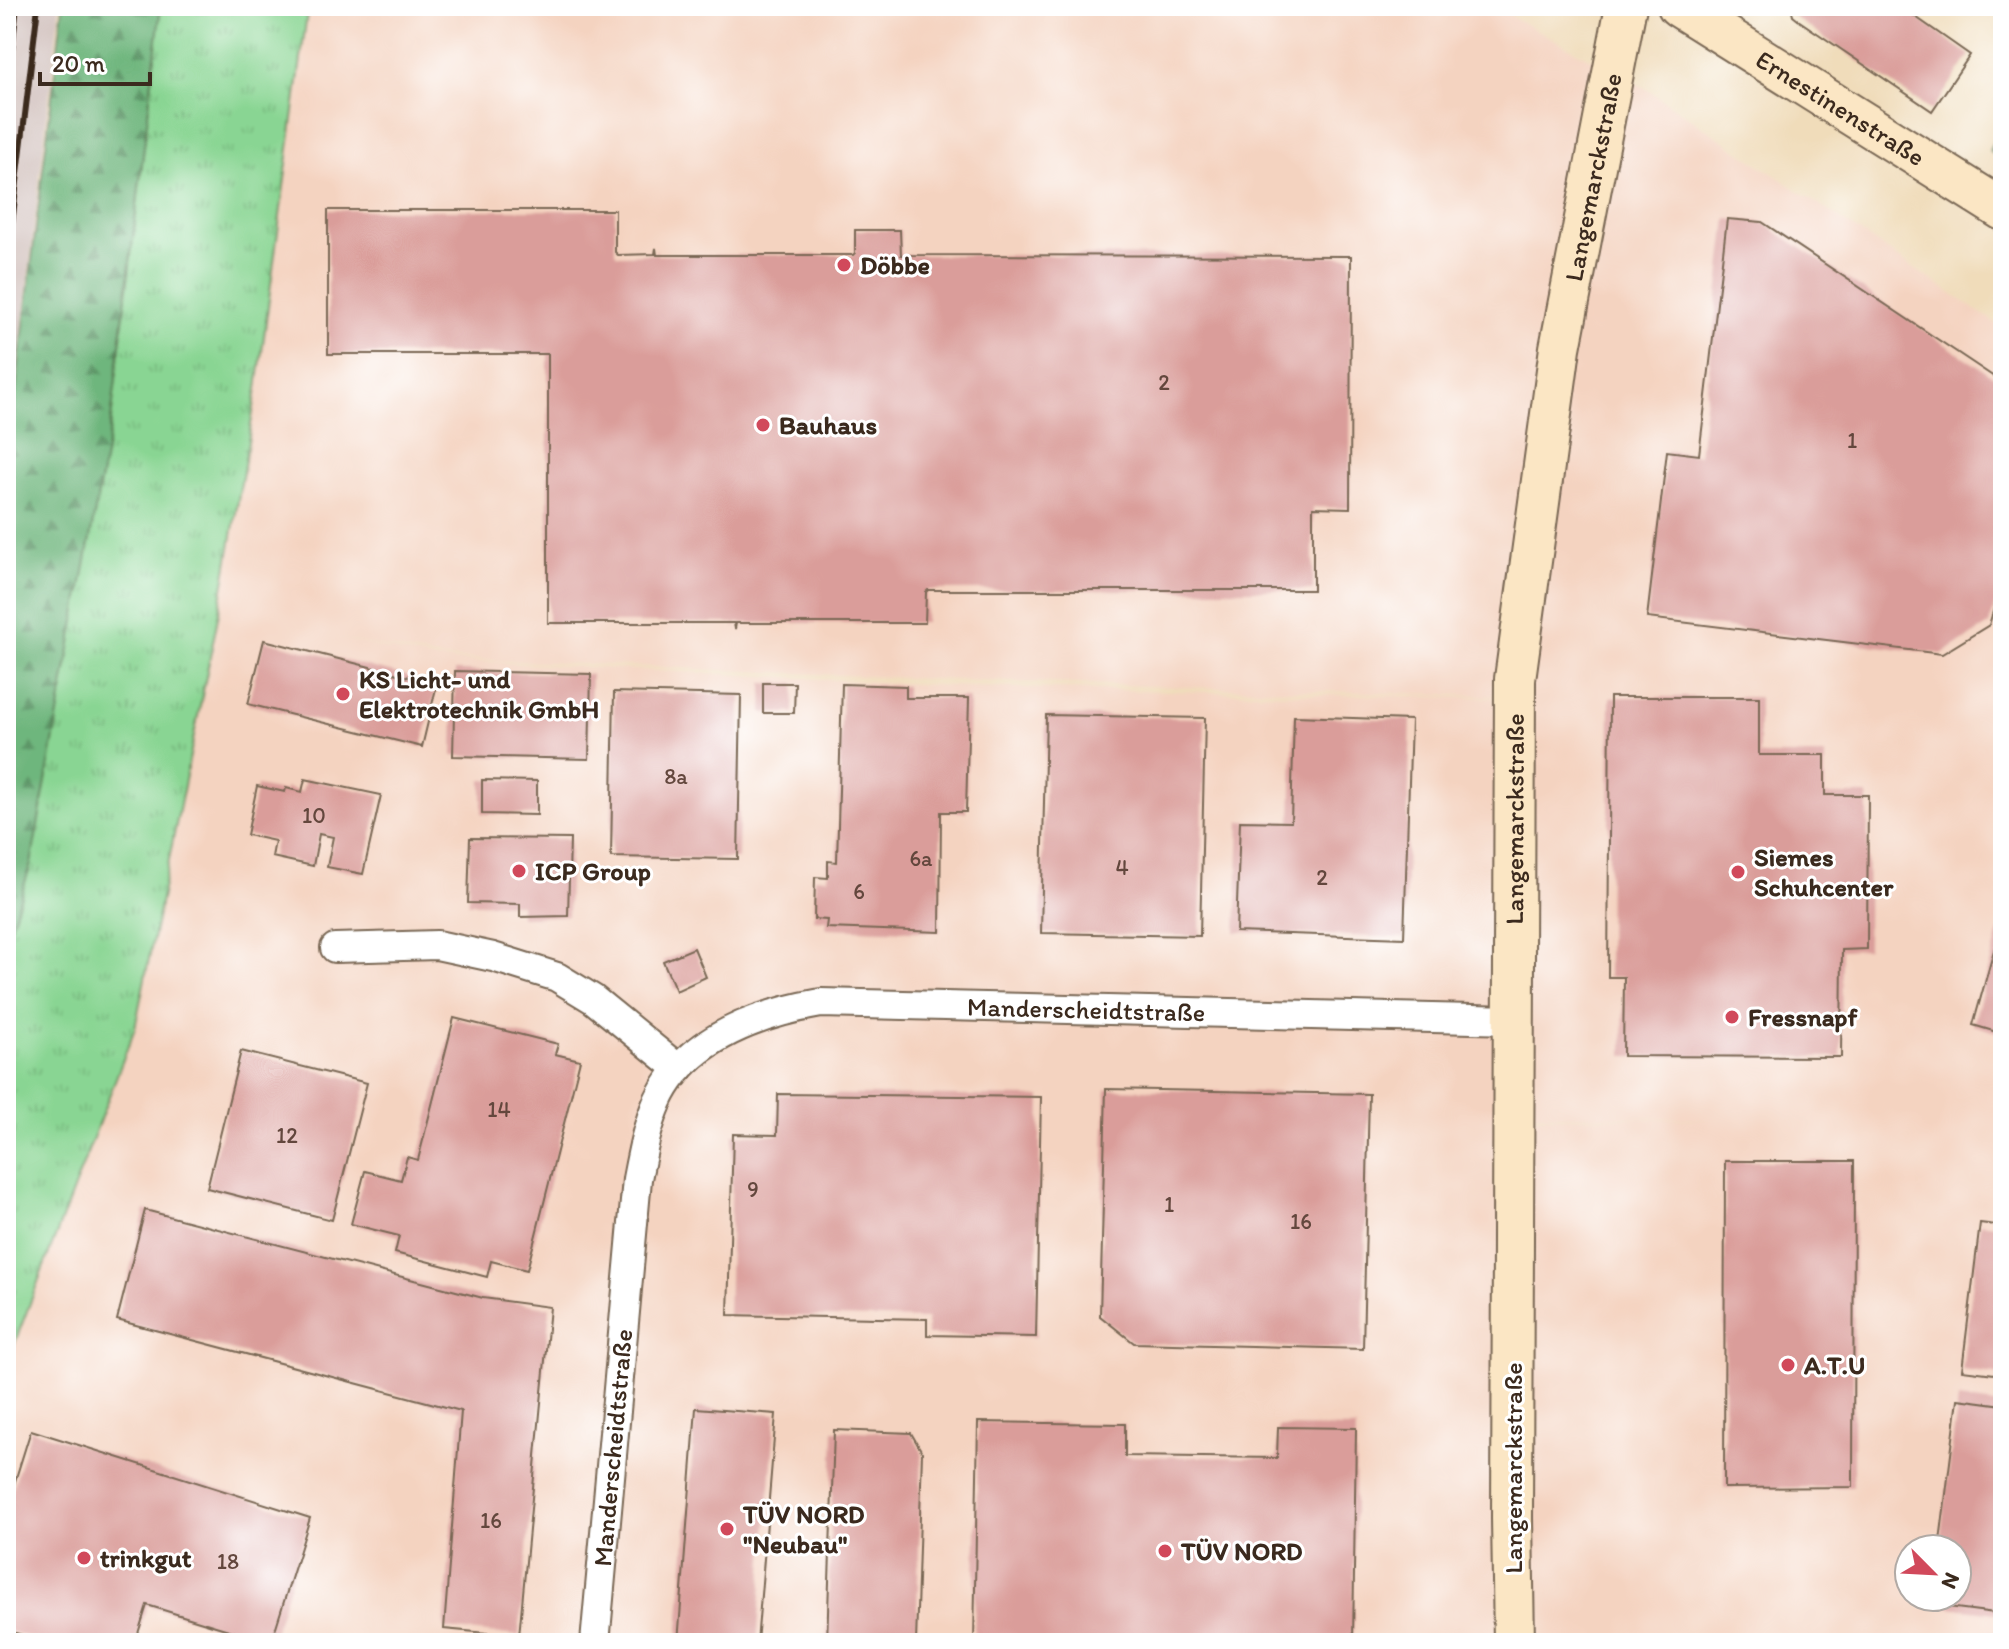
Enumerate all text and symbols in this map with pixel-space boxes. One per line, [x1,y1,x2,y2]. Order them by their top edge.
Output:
scale bar [40,36,150,86]
street label: Ernestinenstraße [1750,43,1931,173]
text: 20 m [52,49,105,78]
street label: Langemarckstraße [1557,70,1629,284]
place label: Döbbe [860,249,930,281]
marker: Döbbe [835,256,853,274]
house number: 2 [1158,369,1170,396]
place label: Bauhaus [779,409,877,441]
marker: Bauhaus [754,416,772,434]
house number: 1 [1847,427,1857,454]
place label: KS Licht- und Elektrotechnik GmbH [359,663,599,725]
marker: KS Licht- und Elektrotechnik GmbH [334,685,352,703]
street label: Langemarckstraße [1498,713,1531,925]
house number: 8a [664,763,688,790]
house number: 10 [302,802,326,829]
place label: Siemes Schuhcenter [1754,841,1894,903]
house number: 6a [909,845,933,872]
house number: 4 [1115,854,1129,881]
place label: ICP Group [535,855,651,887]
marker: ICP Group [510,862,528,880]
marker: Siemes Schuhcenter [1729,863,1747,881]
house number: 2 [1316,864,1328,891]
house number: 6 [853,878,865,905]
street label: Manderscheidtstraße [967,991,1206,1028]
place label: Fressnapf [1748,1001,1858,1033]
marker: Fressnapf [1723,1008,1741,1026]
house number: 14 [487,1096,511,1123]
house number: 12 [276,1122,298,1149]
house number: 9 [747,1176,759,1203]
house number: 1 [1164,1191,1174,1218]
house number: 16 [1290,1208,1312,1235]
street label: Manderscheidtstraße [586,1328,639,1568]
place label: A.T.U [1803,1349,1865,1381]
marker: A.T.U [1779,1356,1797,1374]
street label: Langemarckstraße [1497,1362,1529,1574]
place label: TÜV NORD "Neubau" [742,1498,865,1560]
house number: 16 [480,1507,502,1534]
marker: TÜV NORD "Neubau" [718,1520,736,1538]
north arrow [1893,1533,1973,1613]
place label: TÜV NORD [1180,1535,1303,1567]
place label: trinkgut [100,1542,192,1574]
marker: TÜV NORD [1156,1542,1174,1560]
house number: 18 [217,1548,239,1575]
marker: trinkgut [75,1549,93,1567]
text: N [1935,1569,1966,1593]

